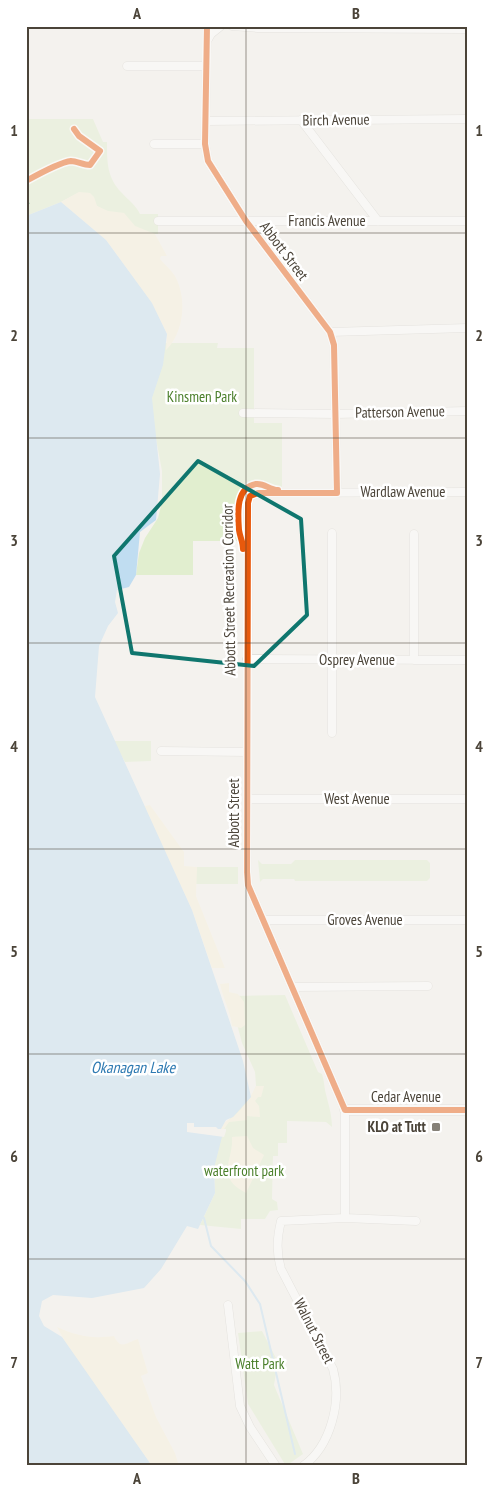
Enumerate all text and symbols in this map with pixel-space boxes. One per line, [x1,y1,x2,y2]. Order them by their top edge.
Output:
text: A [132,3,142,23]
text: B [352,3,360,23]
street label: Birch Avenue [302,109,370,130]
text: 1 [10,120,18,140]
text: 1 [475,120,483,140]
street label: Francis Avenue [288,211,366,230]
street label: Abbott Street [256,217,313,284]
text: 2 [10,325,18,345]
text: 2 [475,325,483,345]
park label: Kinsmen Park [167,387,237,406]
street label: Patterson Avenue [355,401,445,422]
street label: Wardlaw Avenue [361,482,445,501]
street label: Abbott Street Recreation Corridor [217,503,239,676]
text: 3 [10,530,18,550]
text: 3 [475,530,483,550]
street label: Osprey Avenue [319,650,395,669]
text: 4 [10,736,18,756]
text: 4 [475,736,483,756]
street label: Abbott Street [224,778,243,848]
street label: West Avenue [324,789,390,808]
street label: Groves Avenue [327,910,403,929]
text: 5 [10,941,18,961]
text: 5 [475,941,483,961]
water label: Okanagan Lake [91,1057,176,1077]
street label: Cedar Avenue [371,1087,441,1106]
place label: KLO at Tutt [368,1117,427,1136]
marker: KLO at Tutt [430,1121,442,1133]
text: 6 [10,1146,18,1166]
text: 6 [475,1146,483,1166]
park label: waterfront park [204,1161,284,1180]
street label: Walnut Street [290,1295,339,1367]
text: 7 [10,1352,18,1372]
text: 7 [475,1352,483,1372]
park label: Watt Park [235,1354,285,1373]
text: A [132,1468,142,1488]
text: B [352,1468,360,1488]

